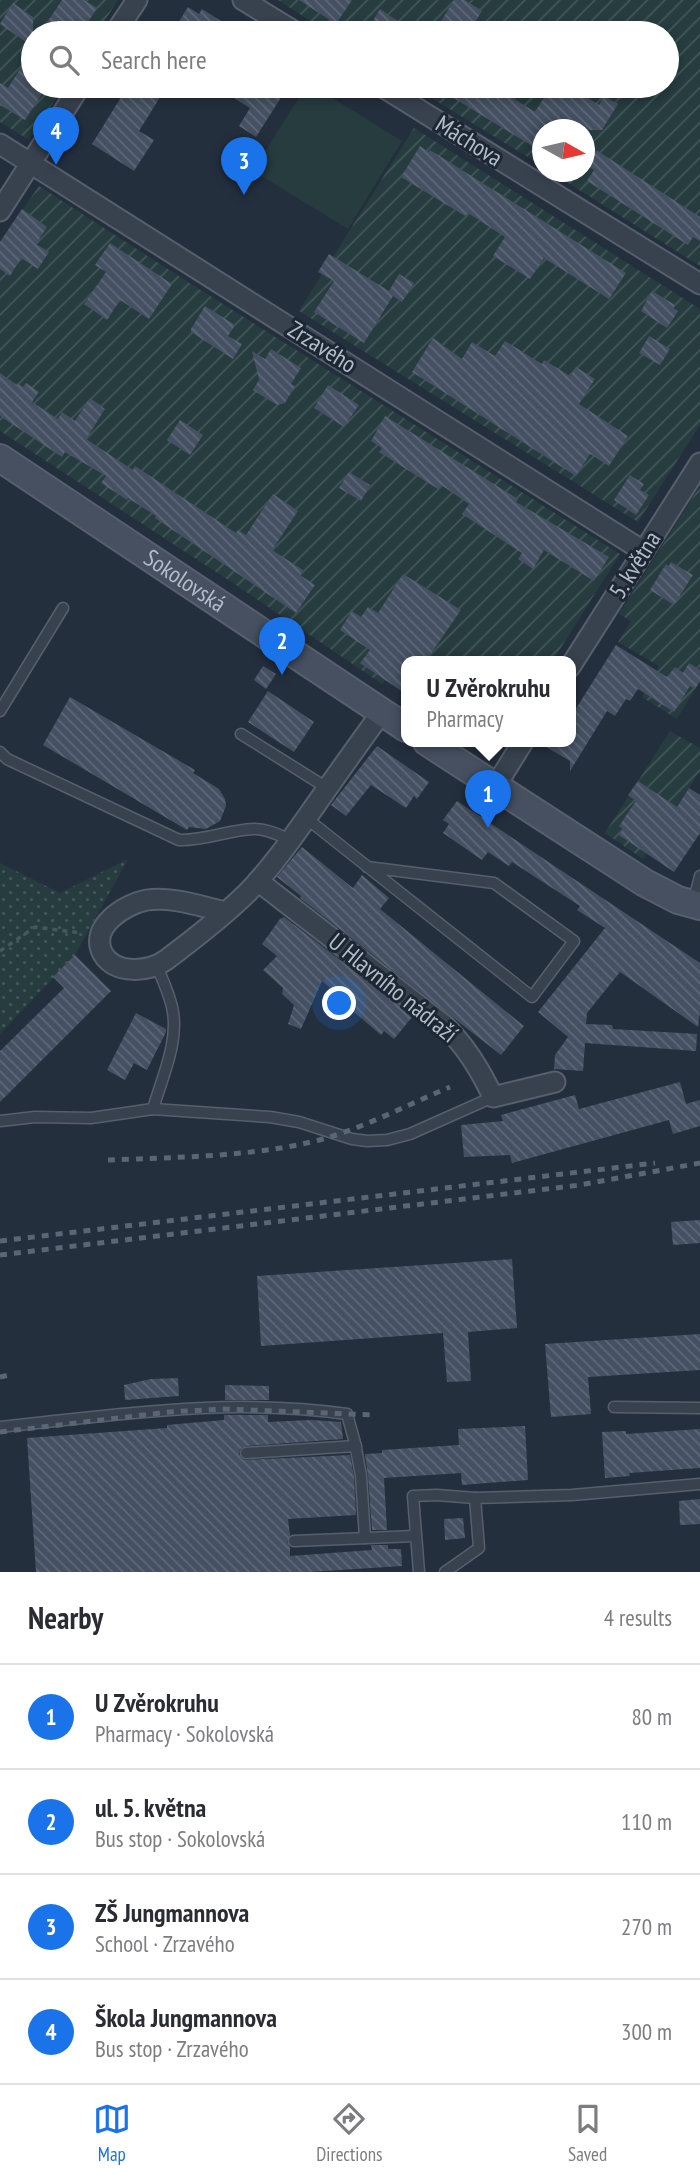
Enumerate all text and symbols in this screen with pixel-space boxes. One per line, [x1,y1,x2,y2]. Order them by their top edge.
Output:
search box [21,21,679,98]
icon: search [45,41,83,79]
text: Search here [101,43,207,76]
pin: 4 [33,107,79,165]
street label: Máchova [430,108,508,173]
north arrow [532,119,595,182]
pin: 3 [221,137,267,195]
street label: Zrzavého [282,314,362,380]
street label: 5. května [602,525,667,604]
street label: Sokolovská [138,542,232,619]
pin: 2 [259,617,305,675]
popup [401,656,576,747]
text: U Zvěrokruhu [427,671,550,704]
text: Pharmacy [427,704,503,733]
pin: 1 [465,770,511,828]
street label: U Hlavního nádraží [322,926,464,1049]
your location [322,986,356,1020]
text: Nearby [28,1598,103,1637]
text: 4 results [604,1603,672,1632]
text: U Zvěrokruhu [95,1686,219,1719]
text: 1 [46,1702,57,1731]
text: 80 m [631,1702,672,1731]
text: Pharmacy · Sokolovská [95,1719,274,1748]
text: ul. 5. května [95,1791,206,1824]
text: 2 [46,1807,57,1836]
text: 110 m [621,1807,672,1836]
text: Bus stop · Sokolovská [95,1824,265,1853]
text: ZŠ Jungmannova [95,1896,249,1929]
text: 3 [46,1912,57,1941]
text: 270 m [621,1912,672,1941]
text: School · Zrzavého [95,1929,235,1958]
text: Škola Jungmannova [95,2001,277,2034]
text: 4 [46,2017,57,2046]
text: 300 m [621,2017,672,2046]
text: Bus stop · Zrzavého [95,2034,249,2063]
tab: Map [93,2100,131,2166]
tab: Directions [316,2100,382,2166]
tab: Saved [568,2100,607,2166]

